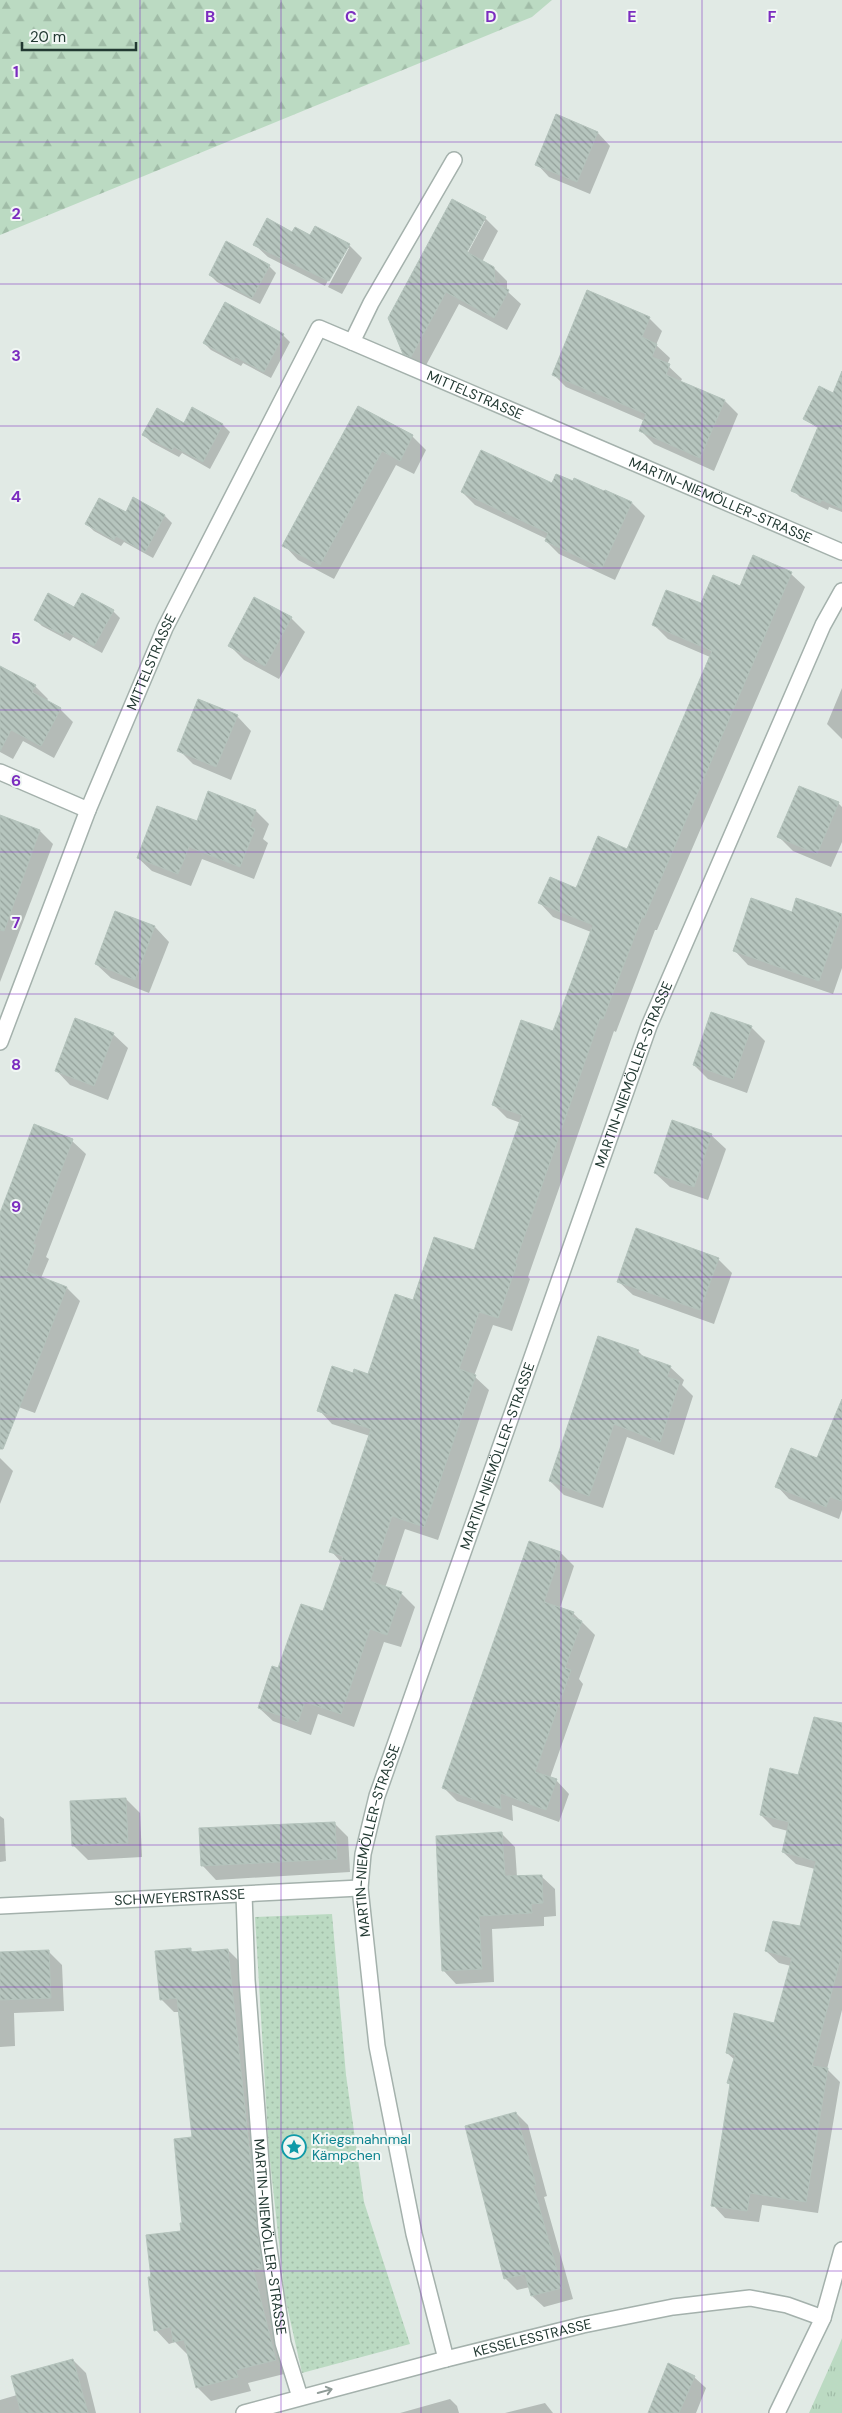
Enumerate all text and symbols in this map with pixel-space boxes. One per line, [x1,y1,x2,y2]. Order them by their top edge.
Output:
text: B [205,6,215,27]
text: C [345,6,357,27]
text: D [485,6,497,27]
text: E [627,6,637,27]
text: F [768,6,777,27]
scale bar [22,20,136,52]
text: 20 m [30,27,66,47]
text: 1 [13,61,19,82]
text: 2 [11,203,21,224]
text: 3 [11,345,21,366]
street label: MITTELSTRASSE [424,366,526,423]
street label: MARTIN-NIEMÖLLER-STRASSE [626,453,815,547]
text: 4 [11,486,21,507]
street label: MITTELSTRASSE [122,611,180,713]
text: 5 [11,628,21,649]
text: 6 [11,770,21,791]
text: 7 [12,912,21,933]
street label: MARTIN-NIEMÖLLER-STRASSE [591,979,676,1170]
text: 8 [11,1054,21,1075]
text: 9 [11,1196,21,1217]
street label: MARTIN-NIEMÖLLER-STRASSE [456,1360,539,1552]
street label: MARTIN-NIEMÖLLER-STRASSE [351,1742,404,1938]
street label: SCHWEYERSTRASSE [114,1885,246,1909]
place label: Kriegsmahnmal Kämpchen [312,2130,411,2164]
place icon: Kriegsmahnmal Kämpchen [281,2134,307,2160]
street label: MARTIN-NIEMÖLLER-STRASSE [250,2138,291,2336]
street label: KESSELESSTRASSE [471,2315,593,2361]
one-way arrow [316,2386,332,2395]

